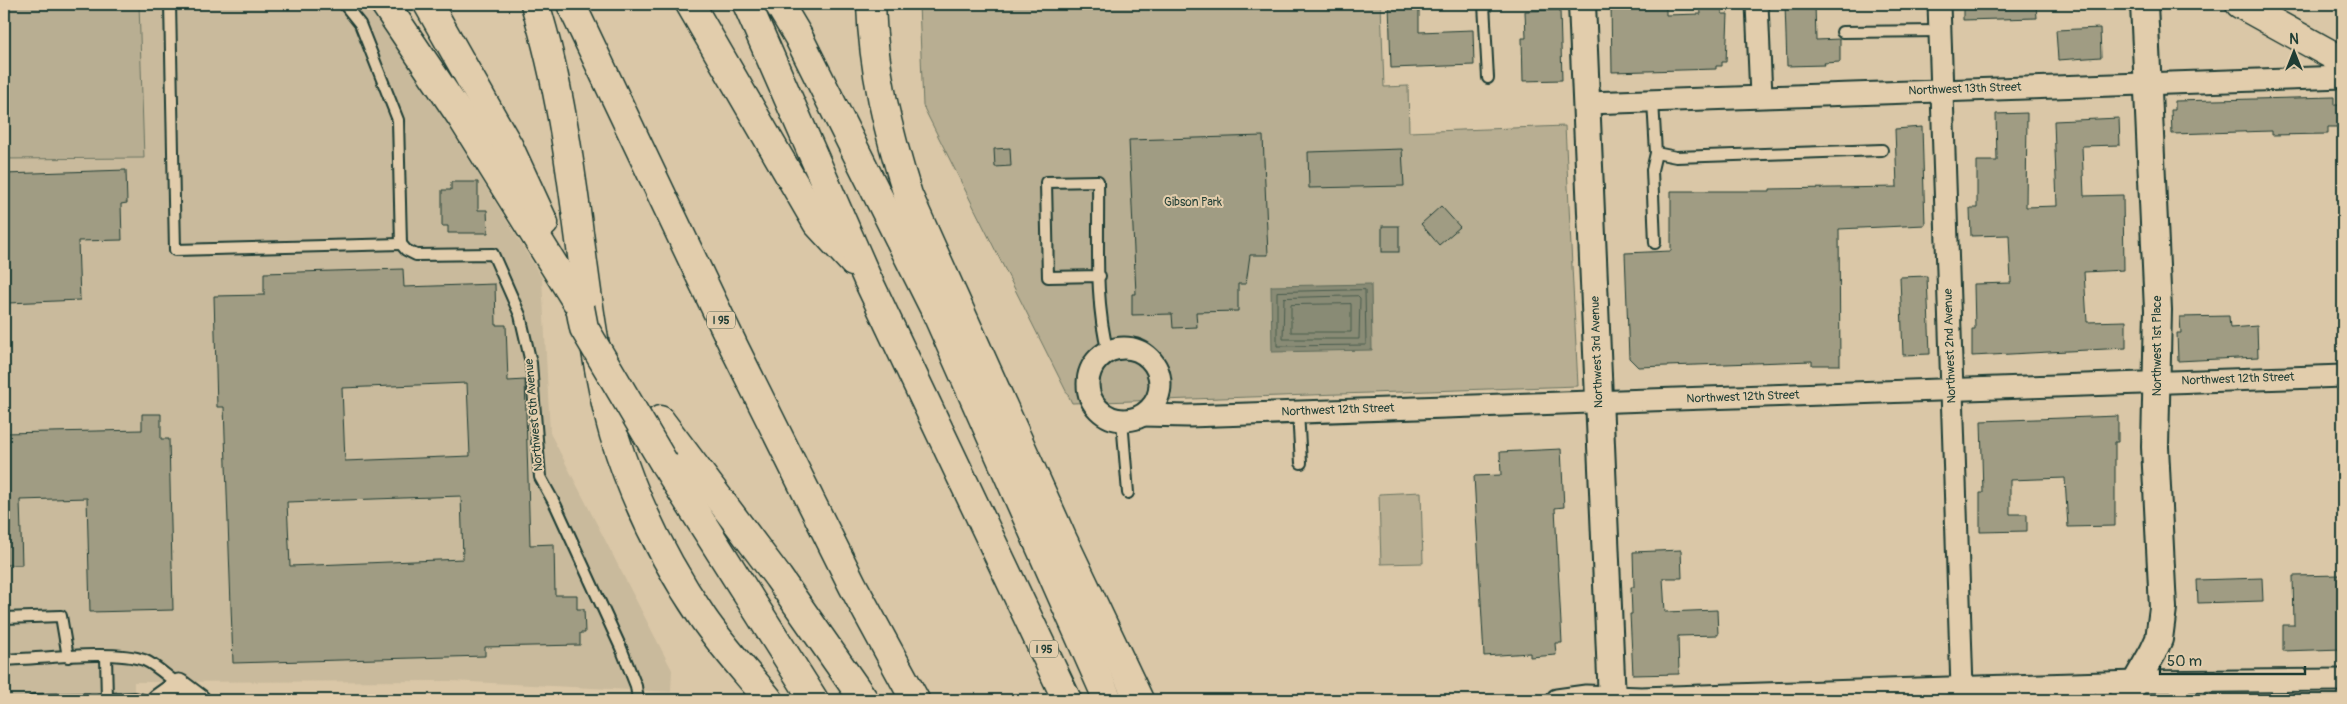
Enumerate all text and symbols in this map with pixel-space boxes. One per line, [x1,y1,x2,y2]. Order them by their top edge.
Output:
north arrow [2270,28,2320,78]
text: N [2289,31,2299,48]
street label: Northwest 13th Street [1908,80,2022,98]
park label: Gibson Park [1164,195,1222,210]
street label: Northwest 2nd Avenue [1940,288,1960,404]
street label: Northwest 3rd Avenue [1588,296,1606,408]
street label: Northwest 1st Place [2150,296,2165,396]
road number: I 95 [707,312,735,328]
street label: Northwest 6th Avenue [522,358,546,472]
street label: Northwest 12th Street [2181,370,2295,388]
street label: Northwest 12th Street [1686,388,1800,406]
street label: Northwest 12th Street [1281,401,1395,419]
road number: I 95 [1030,641,1058,658]
scale bar [2160,644,2304,676]
text: 50 m [2167,652,2202,671]

